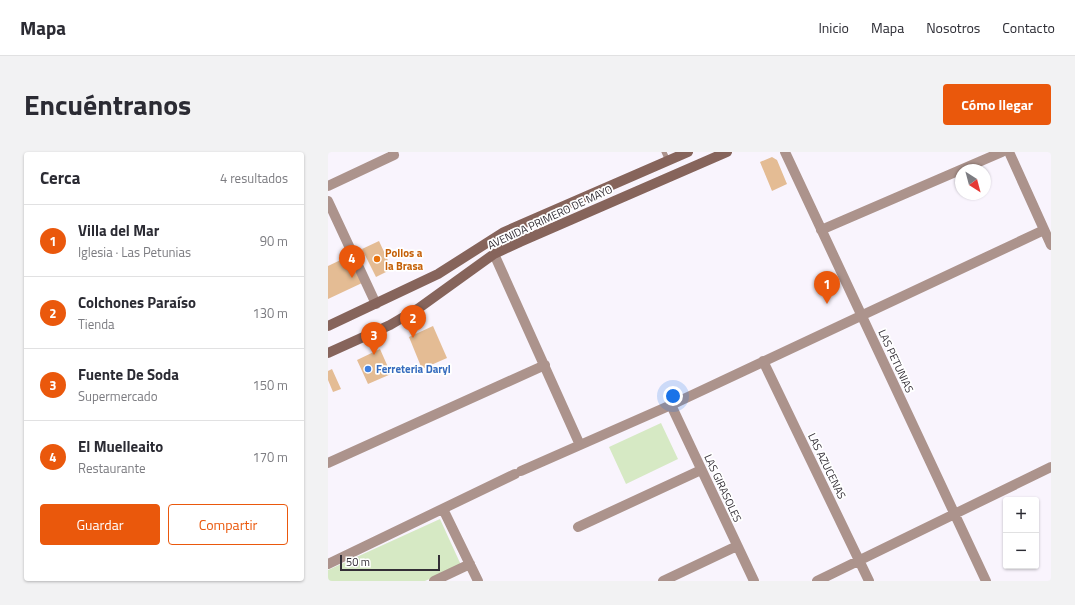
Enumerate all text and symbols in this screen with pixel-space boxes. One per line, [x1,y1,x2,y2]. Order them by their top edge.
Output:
text: Mapa [20,13,66,42]
text: Inicio [818,17,849,38]
text: Mapa [871,17,904,38]
text: Nosotros [926,17,980,38]
text: Contacto [1002,17,1055,38]
text: Encuéntranos [24,83,191,126]
button: Cómo llegar [943,84,1051,125]
north arrow [955,164,991,200]
text: Cerca [40,165,80,191]
text: 4 resultados [220,168,288,188]
street label: AVENIDA PRIMERO DE MAYO [485,181,615,253]
text: Villa del Mar [78,219,159,242]
text: 1 [49,231,57,251]
text: 90 m [260,231,288,251]
text: Iglesia · Las Petunias [78,242,191,262]
pin: 4 [339,245,365,278]
place label: Pollos a la Brasa [385,245,424,274]
marker: Pollos a la Brasa [372,254,382,264]
pin: 1 [814,271,840,304]
text: Colchones Paraíso [78,291,196,314]
text: 2 [49,303,57,323]
text: 130 m [252,303,288,323]
pin: 2 [400,305,426,338]
text: Tienda [78,314,115,334]
pin: 3 [361,322,387,355]
street label: LAS PETUNIAS [874,327,918,395]
place label: Ferreteria Daryl [376,361,451,377]
text: Fuente De Soda [78,363,179,386]
marker: Ferreteria Daryl [363,364,373,374]
text: 3 [49,375,57,395]
text: 150 m [252,375,288,395]
text: Supermercado [78,386,158,406]
your location [663,386,683,406]
street label: LAS AZUCENAS [804,430,850,502]
text: El Muelleaito [78,435,163,458]
text: 4 [49,447,57,467]
text: 170 m [252,447,288,467]
street label: LAS GIRASOLES [700,451,746,525]
text: Restaurante [78,458,146,478]
map controls [1003,497,1039,569]
button: + [1003,497,1039,533]
button: Guardar [40,504,160,545]
button: Compartir [168,504,288,545]
button: − [1003,533,1039,569]
scale bar [340,553,440,572]
text: 50 m [346,554,370,570]

